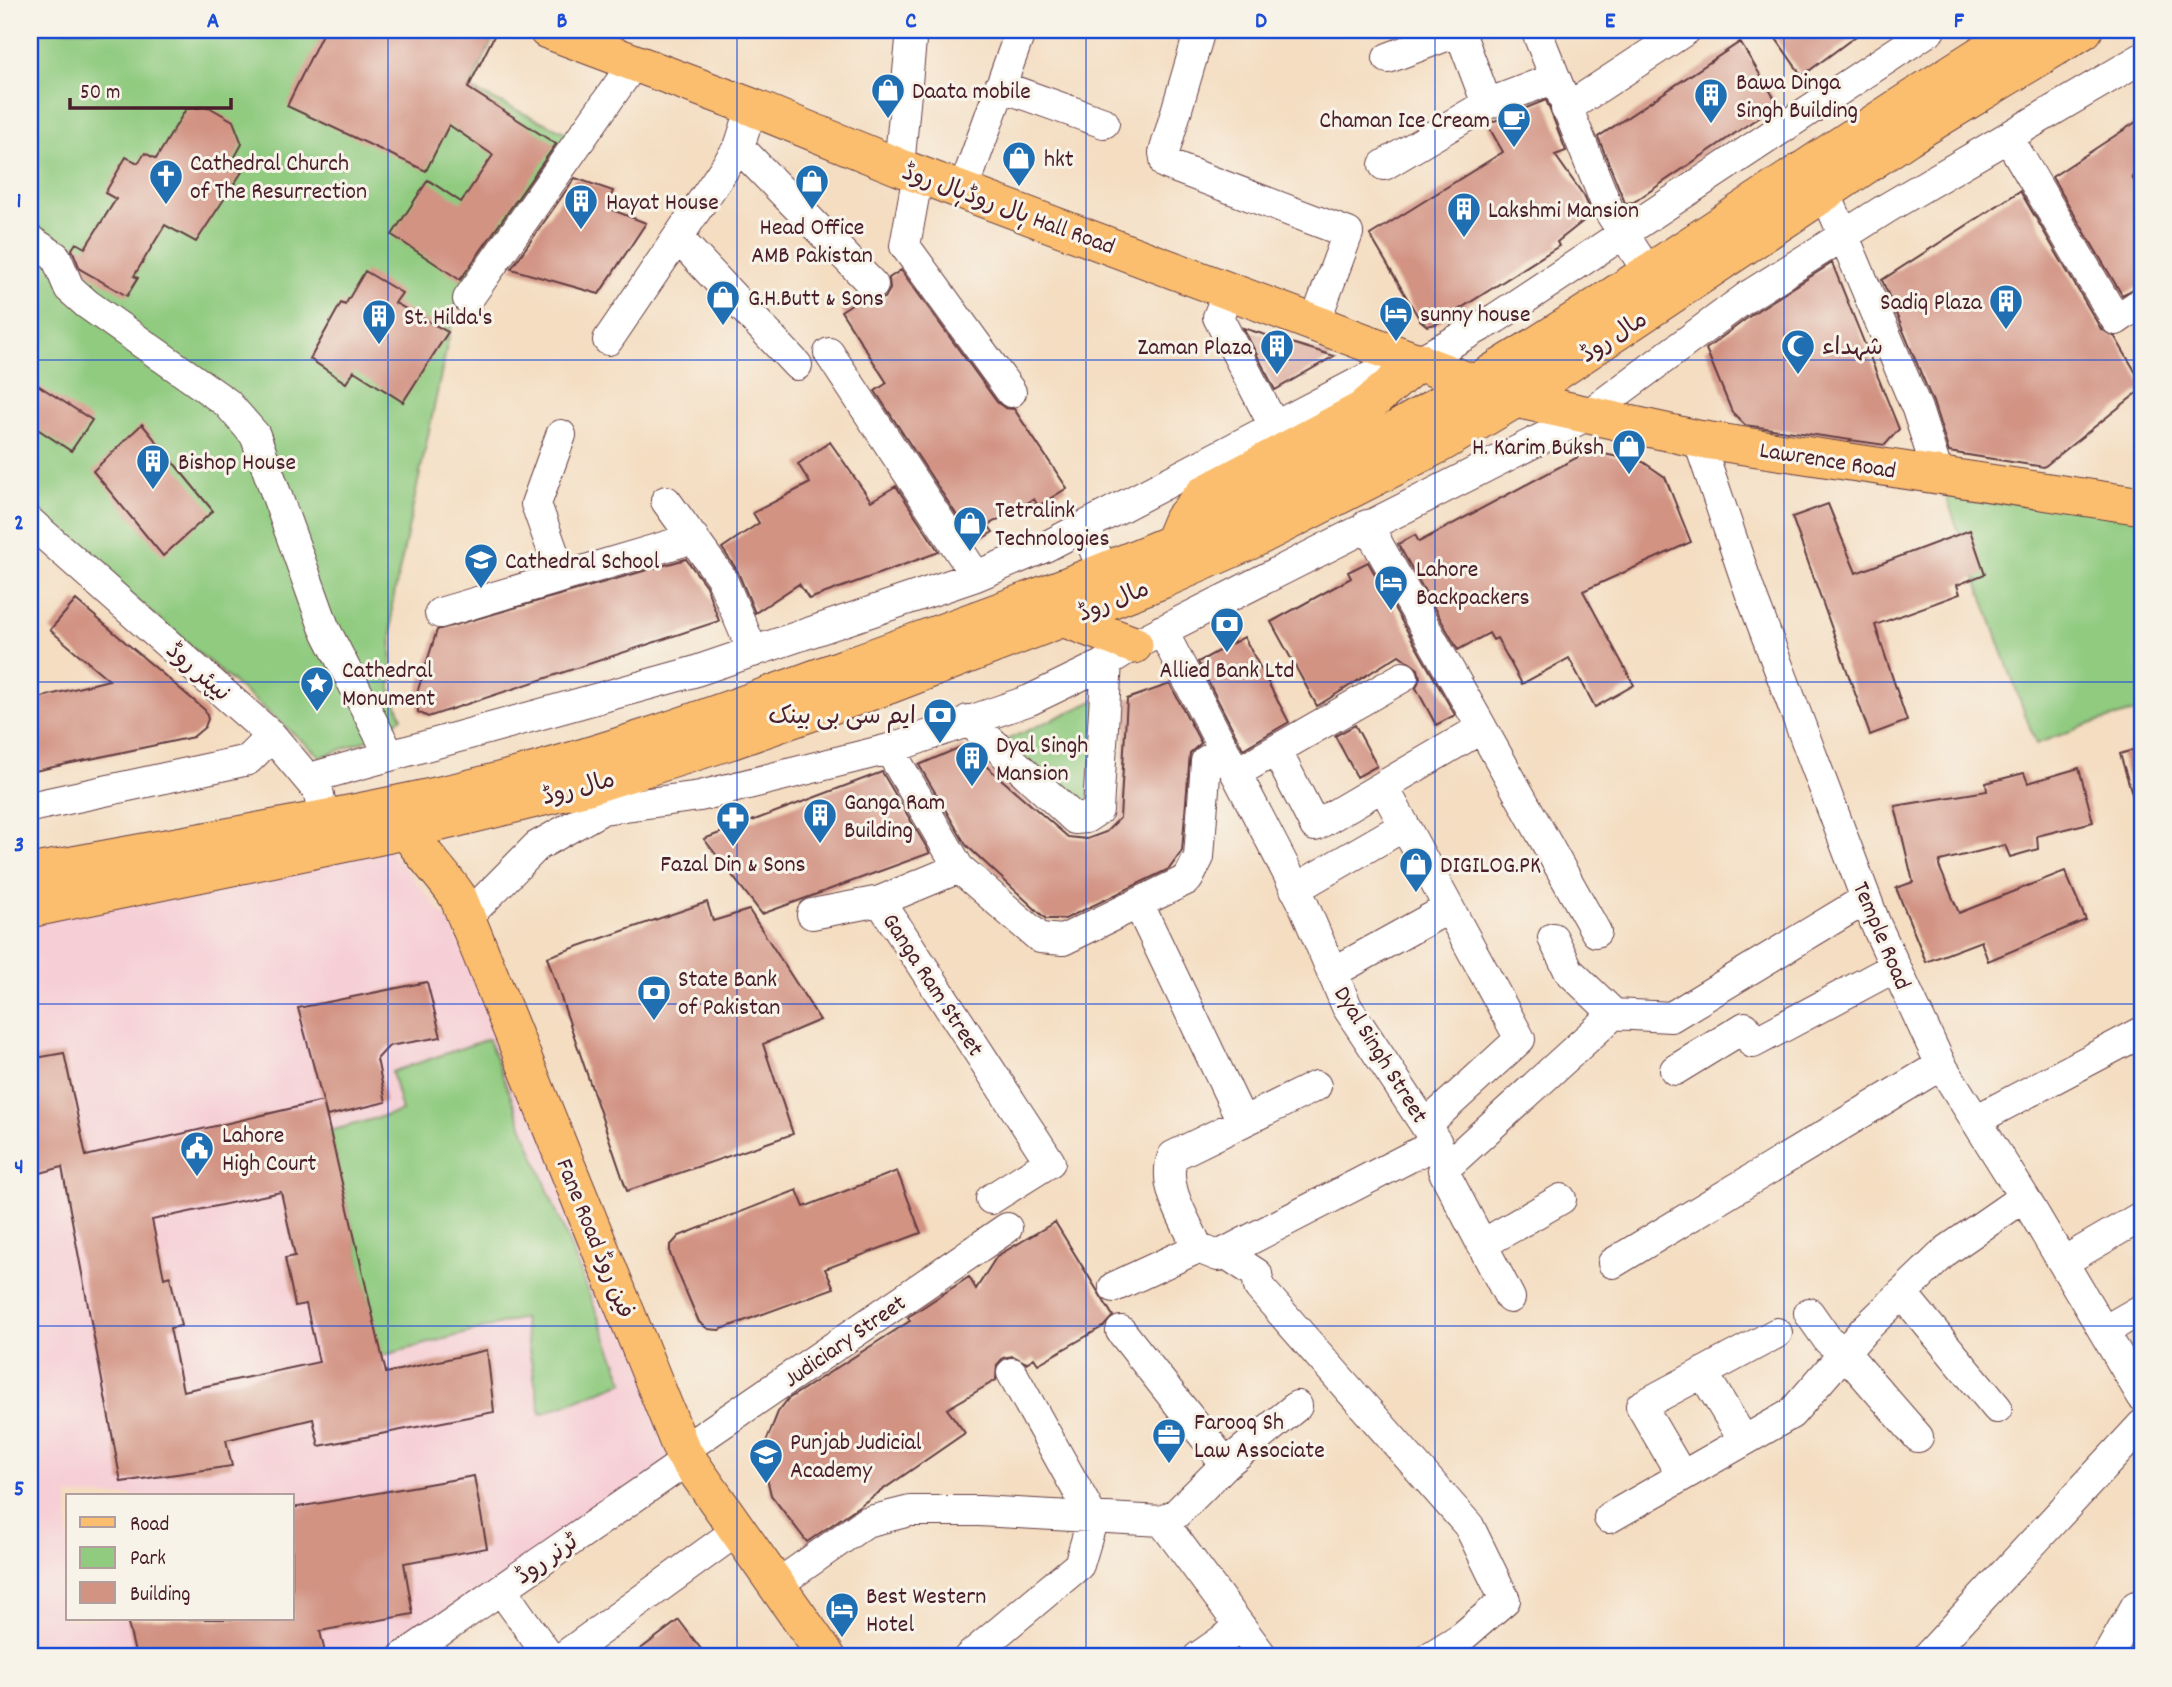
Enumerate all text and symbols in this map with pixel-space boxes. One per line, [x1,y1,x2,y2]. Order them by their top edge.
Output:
text: A [207,6,219,39]
text: B [557,6,568,39]
text: C [905,6,917,39]
text: D [1255,6,1267,39]
text: E [1605,6,1616,39]
text: F [1954,6,1965,39]
scale bar [70,66,231,110]
place label: Bawa Dinga Singh Building [1736,67,1858,129]
shop icon: Daata mobile [869,71,907,120]
place label: Daata mobile [912,76,1031,110]
building icon: Bawa Dinga Singh Building [1692,76,1730,125]
text: 50 m [80,79,120,109]
cafe icon: Chaman Ice Cream [1495,100,1533,149]
place label: Chaman Ice Cream [1319,105,1490,139]
shop icon: hkt [1000,139,1038,188]
place label: hkt [1044,144,1074,178]
place label: Cathedral Church of The Resurrection [190,148,367,210]
street label: ہال روڈہال روڈ Hall Road [897,156,1119,265]
church icon: Cathedral Church of The Resurrection [147,157,185,206]
shop icon: Head Office AMB Pakistan [793,162,831,211]
building icon: Hayat House [562,182,600,231]
text: 1 [16,186,22,219]
place label: Hayat House [606,187,719,221]
building icon: Lakshmi Mansion [1445,190,1483,239]
place label: Lakshmi Mansion [1488,195,1639,229]
place label: Head Office AMB Pakistan [751,212,873,274]
shop icon: G.H.Butt & Sons [704,278,742,327]
building icon: Sadiq Plaza [1987,282,2025,331]
place label: G.H.Butt & Sons [748,283,884,317]
place label: Sadiq Plaza [1880,287,1983,321]
hotel icon: sunny house [1377,294,1415,343]
building icon: St. Hilda's [360,297,398,346]
place label: sunny house [1420,299,1531,333]
place label: St. Hilda's [404,302,493,336]
street label: مال روڈ [1574,304,1655,373]
building icon: Zaman Plaza [1258,327,1296,376]
mosque icon: شہداء [1779,327,1817,376]
place label: Zaman Plaza [1138,332,1253,366]
place label: شہداء [1822,332,1883,366]
shop icon: H. Karim Buksh [1610,427,1648,476]
place label: H. Karim Buksh [1472,432,1604,466]
street label: Lawrence Road [1757,434,1898,490]
building icon: Bishop House [134,442,172,491]
place label: Bishop House [178,447,296,481]
place label: Tetralink Technologies [995,495,1110,557]
shop icon: Tetralink Technologies [951,504,989,553]
text: 2 [14,508,24,541]
school or university icon: Cathedral School [462,541,500,590]
place label: Cathedral School [505,546,660,580]
place label: Lahore Backpackers [1416,554,1530,616]
hotel icon: Lahore Backpackers [1372,563,1410,612]
street label: مال روڈ [1073,573,1155,632]
bank icon: Allied Bank Ltd [1208,605,1246,654]
street label: نیپئر روڈ [157,636,237,711]
place label: Cathedral Monument [342,655,435,717]
place label: Allied Bank Ltd [1159,655,1295,689]
place icon: Cathedral Monument [298,664,336,713]
bank icon: ایم سی بی بینک [921,696,959,745]
place label: ایم سی بی بینک [768,701,916,735]
place label: Dyal Singh Mansion [996,730,1088,792]
building icon: Dyal Singh Mansion [953,739,991,788]
street label: مال روڈ [539,764,619,816]
place label: Ganga Ram Building [844,787,945,849]
building icon: Ganga Ram Building [801,796,839,845]
pharmacy icon: Fazal Din & Sons [714,799,752,848]
text: 3 [14,830,24,863]
shop icon: DIGILOG.PK [1397,845,1435,894]
place label: Fazal Din & Sons [660,849,806,883]
place label: DIGILOG.PK [1440,850,1541,884]
street label: Temple Road [1842,877,1918,995]
street label: Ganga Ram Street [872,907,991,1064]
place label: State Bank of Pakistan [678,964,780,1026]
bank icon: State Bank of Pakistan [635,973,673,1022]
street label: Dyal Singh Street [1324,980,1435,1131]
place label: Lahore High Court [222,1120,316,1182]
public building icon: Lahore High Court [178,1129,216,1178]
text: 4 [14,1152,24,1185]
street label: Fane Road فین روڈ [546,1154,641,1324]
street label: Judiciary Street [778,1288,914,1397]
place label: Farooq Sh Law Associate [1194,1407,1325,1469]
office icon: Farooq Sh Law Associate [1150,1416,1188,1465]
place label: Punjab Judicial Academy [790,1427,922,1489]
school or university icon: Punjab Judicial Academy [747,1436,785,1485]
text: 5 [14,1474,24,1507]
legend [66,1494,294,1620]
text: Road [130,1511,169,1541]
street label: ٹرنر روڈ [509,1526,587,1595]
text: Park [130,1545,166,1575]
text: Building [130,1581,190,1611]
place label: Best Western Hotel [866,1581,986,1643]
hotel icon: Best Western Hotel [823,1590,861,1639]

